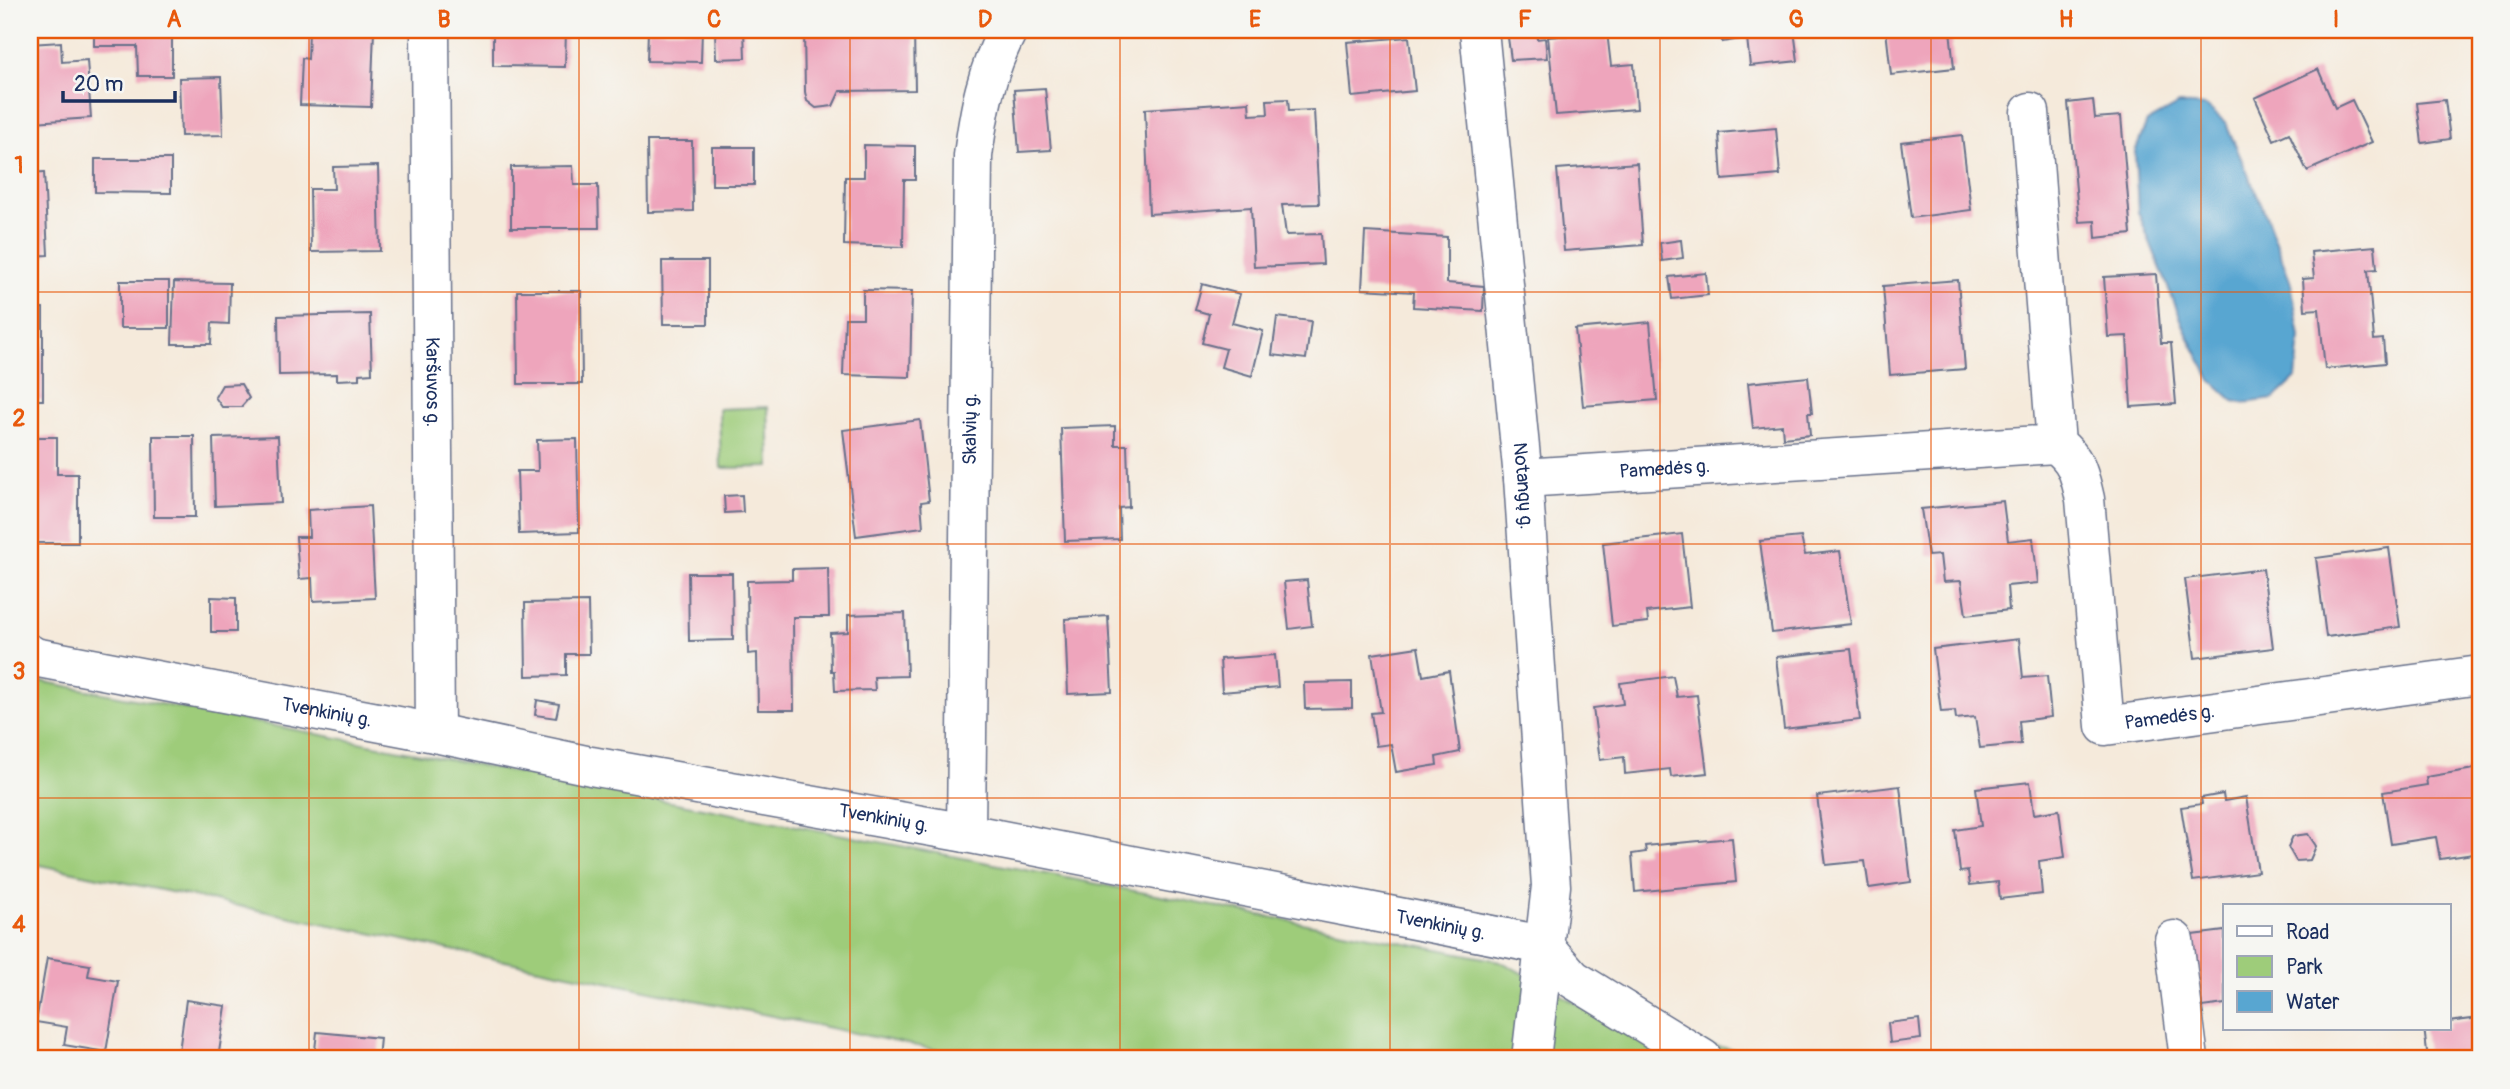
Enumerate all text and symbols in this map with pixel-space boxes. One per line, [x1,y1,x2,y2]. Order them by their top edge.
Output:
text: A [167,5,182,34]
text: B [437,5,451,34]
text: C [707,5,721,34]
text: D [978,5,992,34]
text: E [1249,5,1261,34]
text: F [1518,5,1532,34]
text: G [1788,5,1804,34]
text: H [2059,5,2073,34]
text: I [2333,5,2339,34]
scale bar [63,60,175,104]
text: 20 m [74,71,123,98]
text: 1 [15,151,24,180]
street label: Karšuvos g. [420,337,445,427]
street label: Skalvių g. [958,393,983,465]
text: 2 [13,404,26,433]
street label: Notangų g. [1508,441,1538,530]
street label: Pamedės g. [1619,454,1711,484]
text: 3 [13,657,25,686]
street label: Tvenkinių g. [280,692,374,733]
street label: Pamedės g. [2123,699,2216,735]
street label: Tvenkinių g. [837,798,931,838]
legend [2223,904,2450,1030]
street label: Tvenkinių g. [1394,905,1488,946]
text: 4 [12,910,26,939]
text: Road [2286,919,2330,946]
text: Park [2286,954,2323,981]
text: Water [2286,989,2340,1016]

